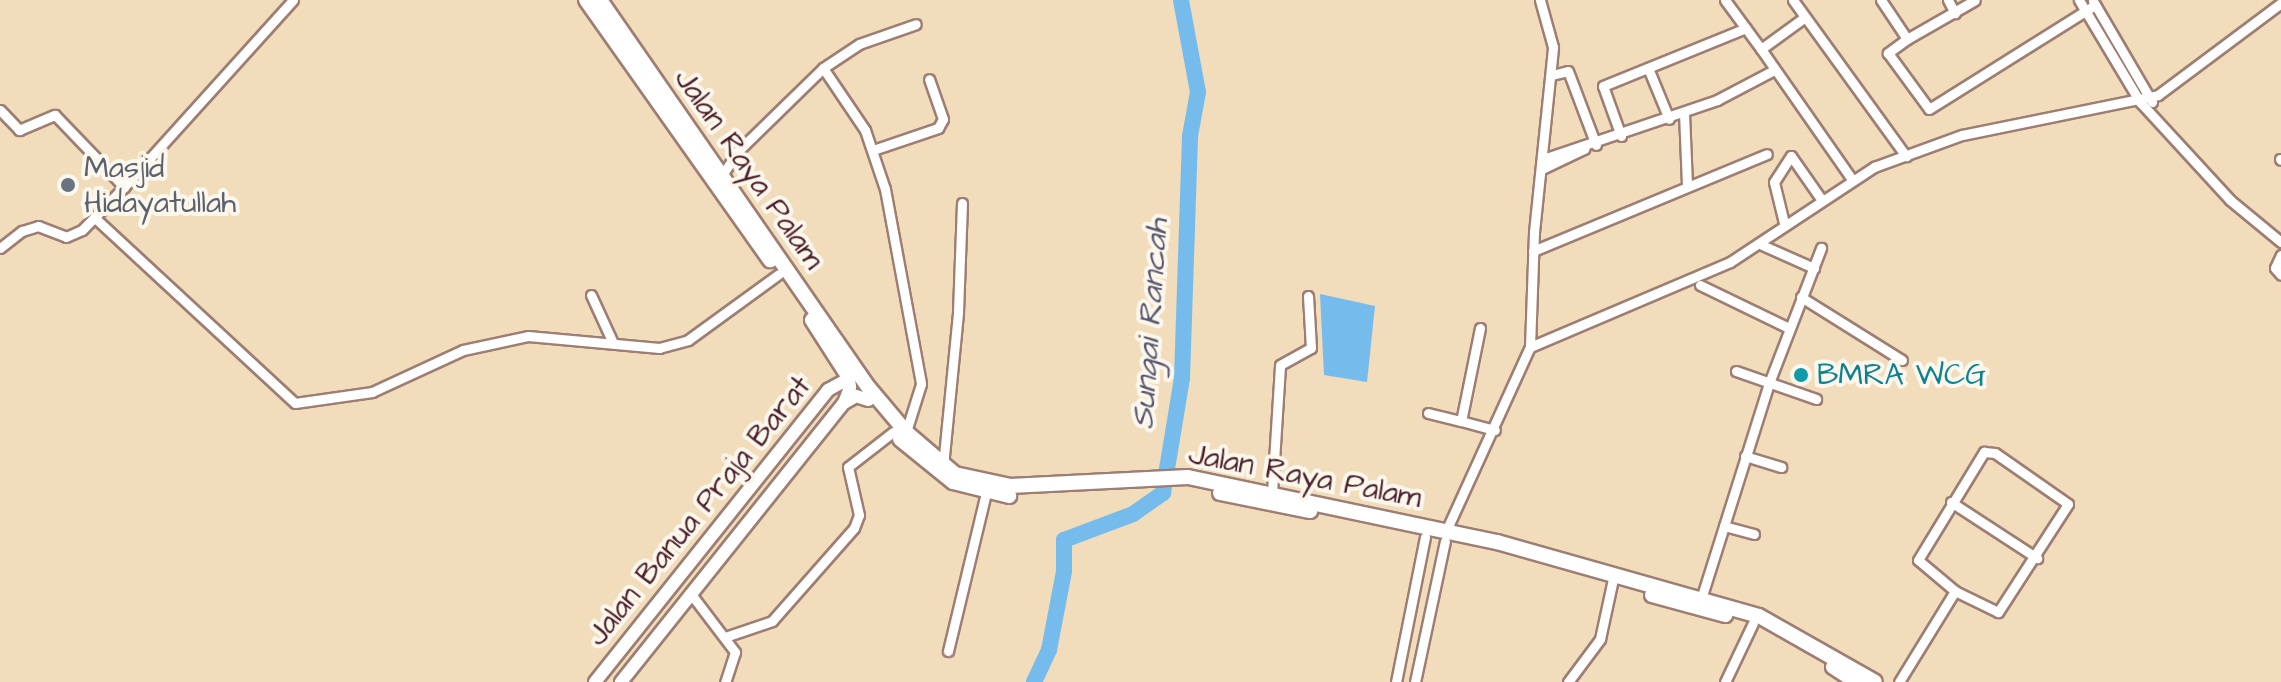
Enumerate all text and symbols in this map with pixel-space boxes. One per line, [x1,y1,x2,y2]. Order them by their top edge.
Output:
street label: Jalan Raya Palam [667,62,831,276]
place label: Masjid Hidayatullah [84,150,236,220]
marker: Masjid Hidayatullah [59,176,77,194]
water label: Sungai Rancah [1124,218,1178,430]
place label: BMRA WCG [1817,357,1986,393]
marker: BMRA WCG [1792,366,1810,384]
street label: Jalan Banua Praja Barat [579,369,819,653]
street label: Jalan Raya Palam [1186,436,1424,516]

